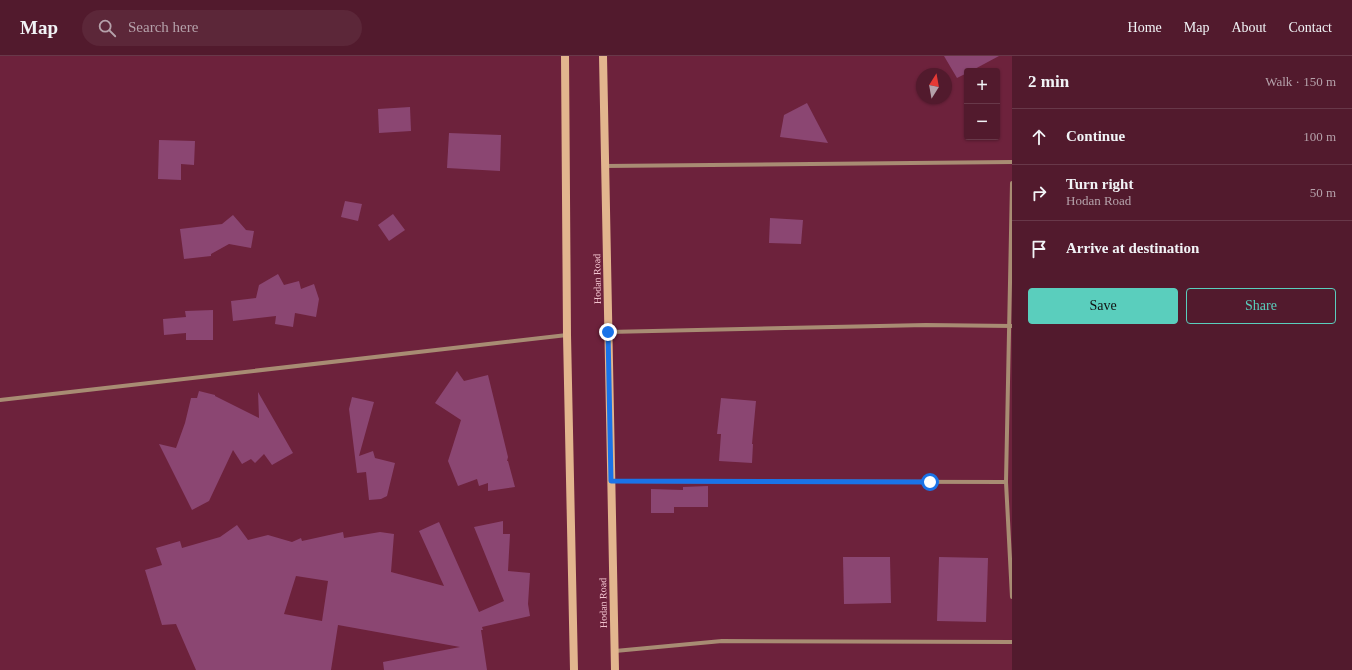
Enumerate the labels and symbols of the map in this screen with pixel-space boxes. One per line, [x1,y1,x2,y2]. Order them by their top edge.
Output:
north arrow [916,68,952,104]
street label: Hodan Road [591,254,603,304]
route end [599,323,617,341]
route start [921,473,939,491]
street label: Hodan Road [597,578,609,628]

